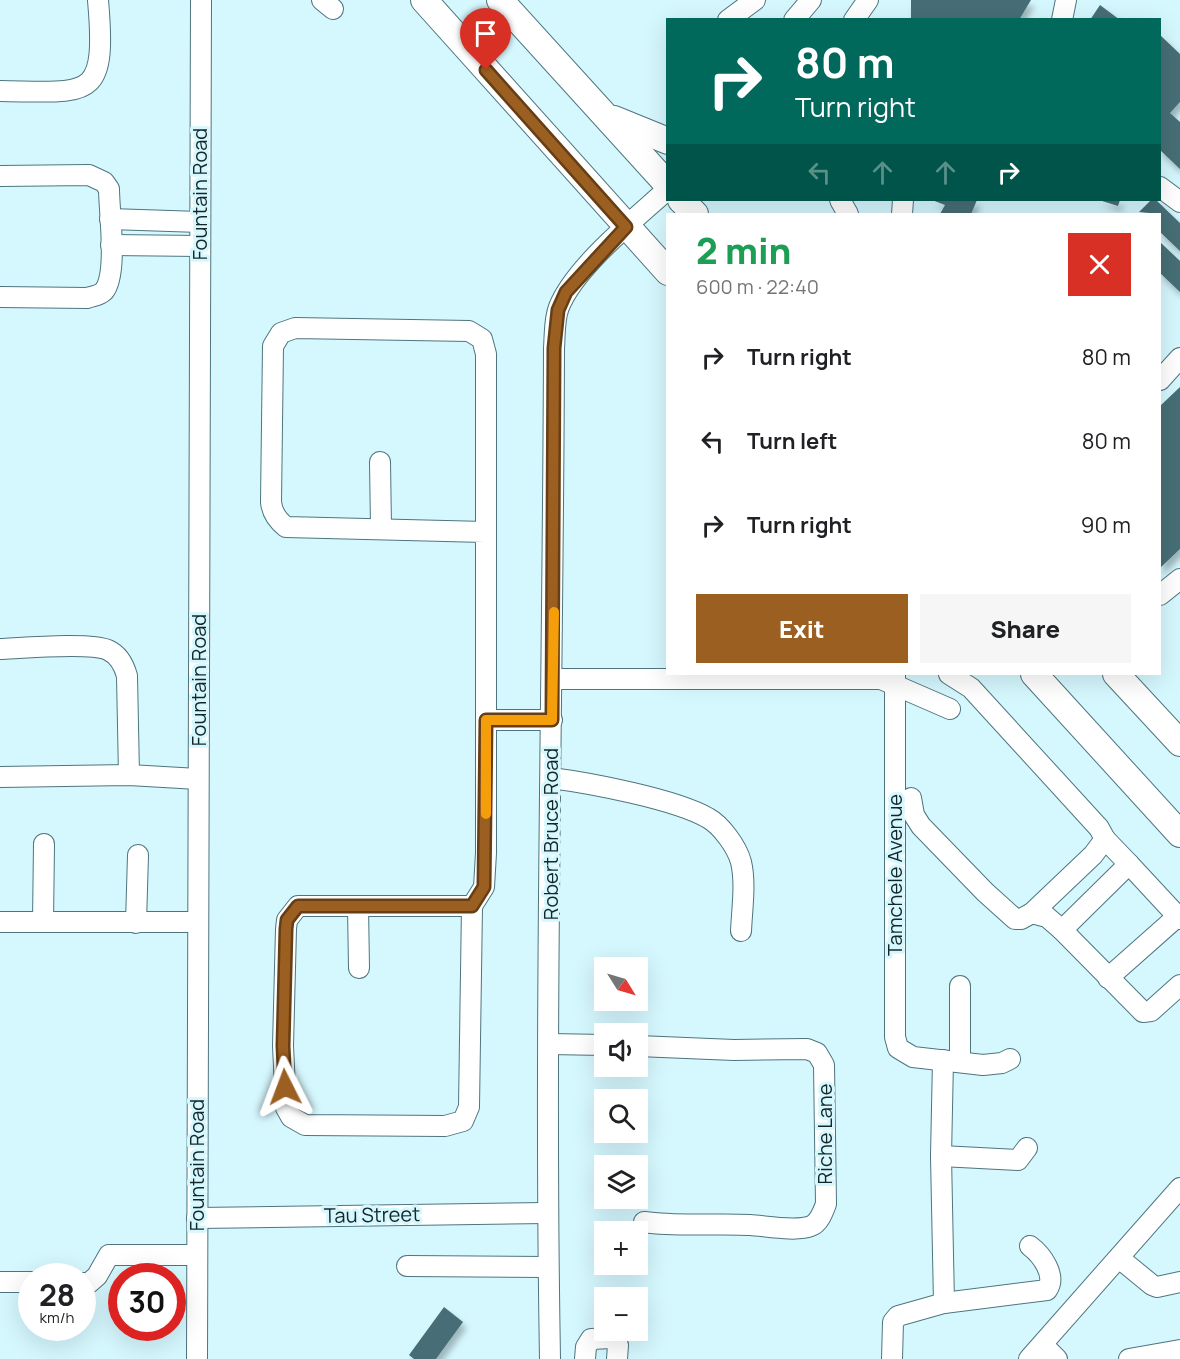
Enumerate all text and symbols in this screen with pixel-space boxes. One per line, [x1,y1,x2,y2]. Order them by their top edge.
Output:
pin [460,8,511,70]
icon: arrive [469,17,502,50]
text: 80 m [795,33,895,91]
icon: right [696,42,774,120]
text: Turn right [795,88,916,125]
street label: Fountain Road [186,128,213,260]
icon: left [803,156,836,189]
icon: ahead [866,156,899,189]
icon: ahead [929,156,962,189]
icon: right [992,156,1025,189]
text: 2 min [696,226,791,275]
button: close [1068,233,1131,296]
text: 600 m · 22:40 [696,273,819,300]
icon: right [696,341,729,374]
text: Turn right [747,342,852,372]
text: 80 m [1082,342,1131,372]
icon: left [696,425,729,458]
text: Turn left [747,426,837,456]
text: 80 m [1082,426,1131,456]
icon: right [696,509,729,542]
text: Turn right [747,510,852,540]
text: 90 m [1081,510,1131,540]
button: Exit [696,594,908,663]
button: Share [920,594,1131,663]
street label: Fountain Road [185,614,212,746]
street label: Robert Bruce Road [537,748,564,920]
street label: Tamchele Avenue [881,794,908,956]
north arrow [594,957,648,1011]
map controls [594,957,648,1341]
button: sound [594,1023,648,1077]
position arrow [253,1055,317,1119]
street label: Riche Lane [811,1084,838,1184]
button: search [594,1089,648,1143]
street label: Fountain Road [183,1099,210,1231]
button: layers [594,1155,648,1209]
street label: Tau Street [324,1200,420,1229]
button: + [594,1221,648,1275]
speed limit sign: 30 [108,1263,186,1341]
text: 28 [39,1274,75,1315]
button: − [594,1287,648,1341]
text: km/h [40,1307,74,1328]

